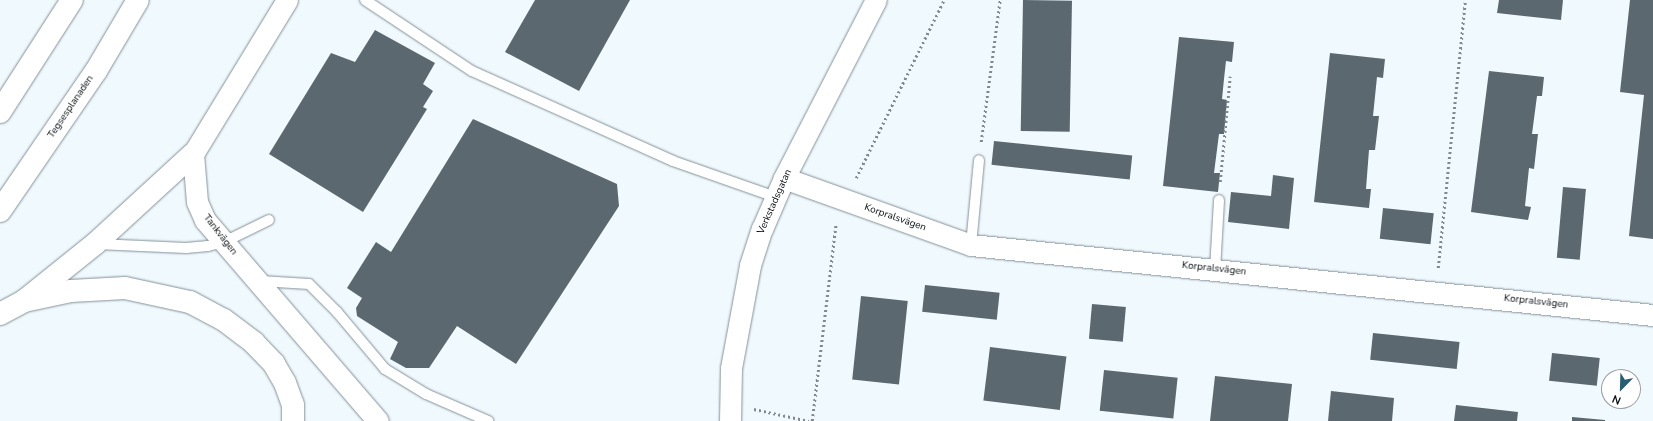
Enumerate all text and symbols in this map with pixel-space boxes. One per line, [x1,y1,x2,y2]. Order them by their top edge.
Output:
street label: Tegsesplanaden [46,73,96,141]
street label: Verkstadsgatan [755,168,795,236]
street label: Korpralsvägen [862,202,928,234]
street label: Tankvägen [200,212,240,258]
street label: Korpralsvägen [1181,260,1247,278]
street label: Korpralsvägen [1503,293,1569,311]
north arrow [1601,369,1641,409]
text: N [1610,391,1623,408]

